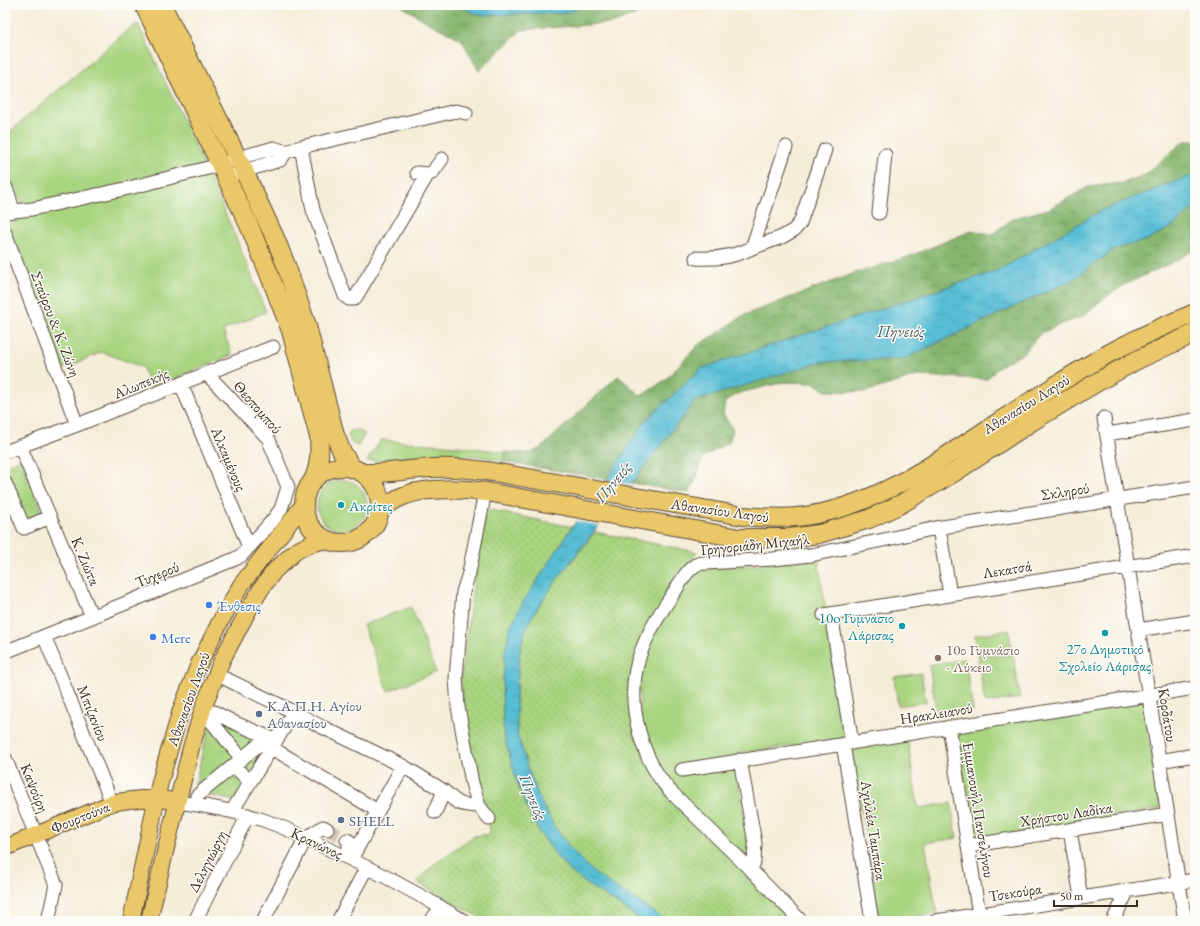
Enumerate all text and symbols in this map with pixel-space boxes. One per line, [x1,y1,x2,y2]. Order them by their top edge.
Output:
street label: Σταύρου & Κ. Ζώνη [27,268,85,380]
water label: Πηνειός [876,321,925,342]
street label: Αλωπεκής [110,363,171,403]
street label: Αθανασίου Λαγού [978,370,1073,439]
street label: Θεοπομπού [230,376,286,438]
street label: Αλκαμένους [207,423,251,494]
water label: Πηνειός [589,457,637,508]
street label: Σκληρού [1039,478,1091,504]
street label: Αθανασίου Λαγού [669,494,770,526]
place label: Ακρίτες [348,496,393,515]
marker: Ακρίτες [336,500,346,510]
street label: Γρηγοριάδη Μιχαήλ [700,529,810,559]
street label: Κ. Ζιώτα [67,534,105,588]
street label: Λεκατσά [980,556,1033,582]
street label: Τυχερού [132,557,182,591]
place label: Ένθεσις [217,596,261,615]
marker: Ένθεσις [204,600,214,610]
place label: 10o Γυμνάσιο Λάρισας [819,608,894,644]
marker: 10o Γυμνάσιο Λάρισας [897,621,907,631]
place label: Mere [161,628,191,647]
marker: 27ο Δημοτικό Σχολείο Λάρισας [1100,628,1110,638]
marker: Mere [148,632,158,642]
place label: 27ο Δημοτικό Σχολείο Λάρισας [1059,639,1151,675]
place label: 10ο Γυμνάσιο - Λύκειο [946,640,1020,676]
street label: Αθανασίου Λαγού [162,649,214,750]
marker: 10ο Γυμνάσιο - Λύκειο [933,653,943,663]
street label: Μπιζανίου [73,682,113,744]
street label: Κορδάτου [1154,687,1182,743]
place label: Κ.Α.Π.Η. Αγίου Αθανασίου [266,696,362,732]
street label: Ηρακλειανού [898,698,974,728]
marker: Κ.Α.Π.Η. Αγίου Αθανασίου [254,709,264,719]
street label: Εμμανουήλ Πανσελήνου [959,741,999,879]
street label: Καψούρη [17,761,53,815]
water label: Πηνειός [514,770,552,823]
street label: Αχιλλέα Ταμπάρα [857,778,891,881]
street label: Φουρτούνα [48,797,112,837]
street label: Χρήστου Λαδίκα [1017,797,1114,831]
place label: SHELL [349,811,394,830]
marker: SHELL [336,815,346,825]
street label: Κρανώνος [288,823,346,863]
street label: Δεληγιώργη [183,827,231,895]
street label: Τσεκούρα [987,878,1043,906]
scale bar [1054,882,1137,908]
text: 50 m [1060,888,1084,904]

